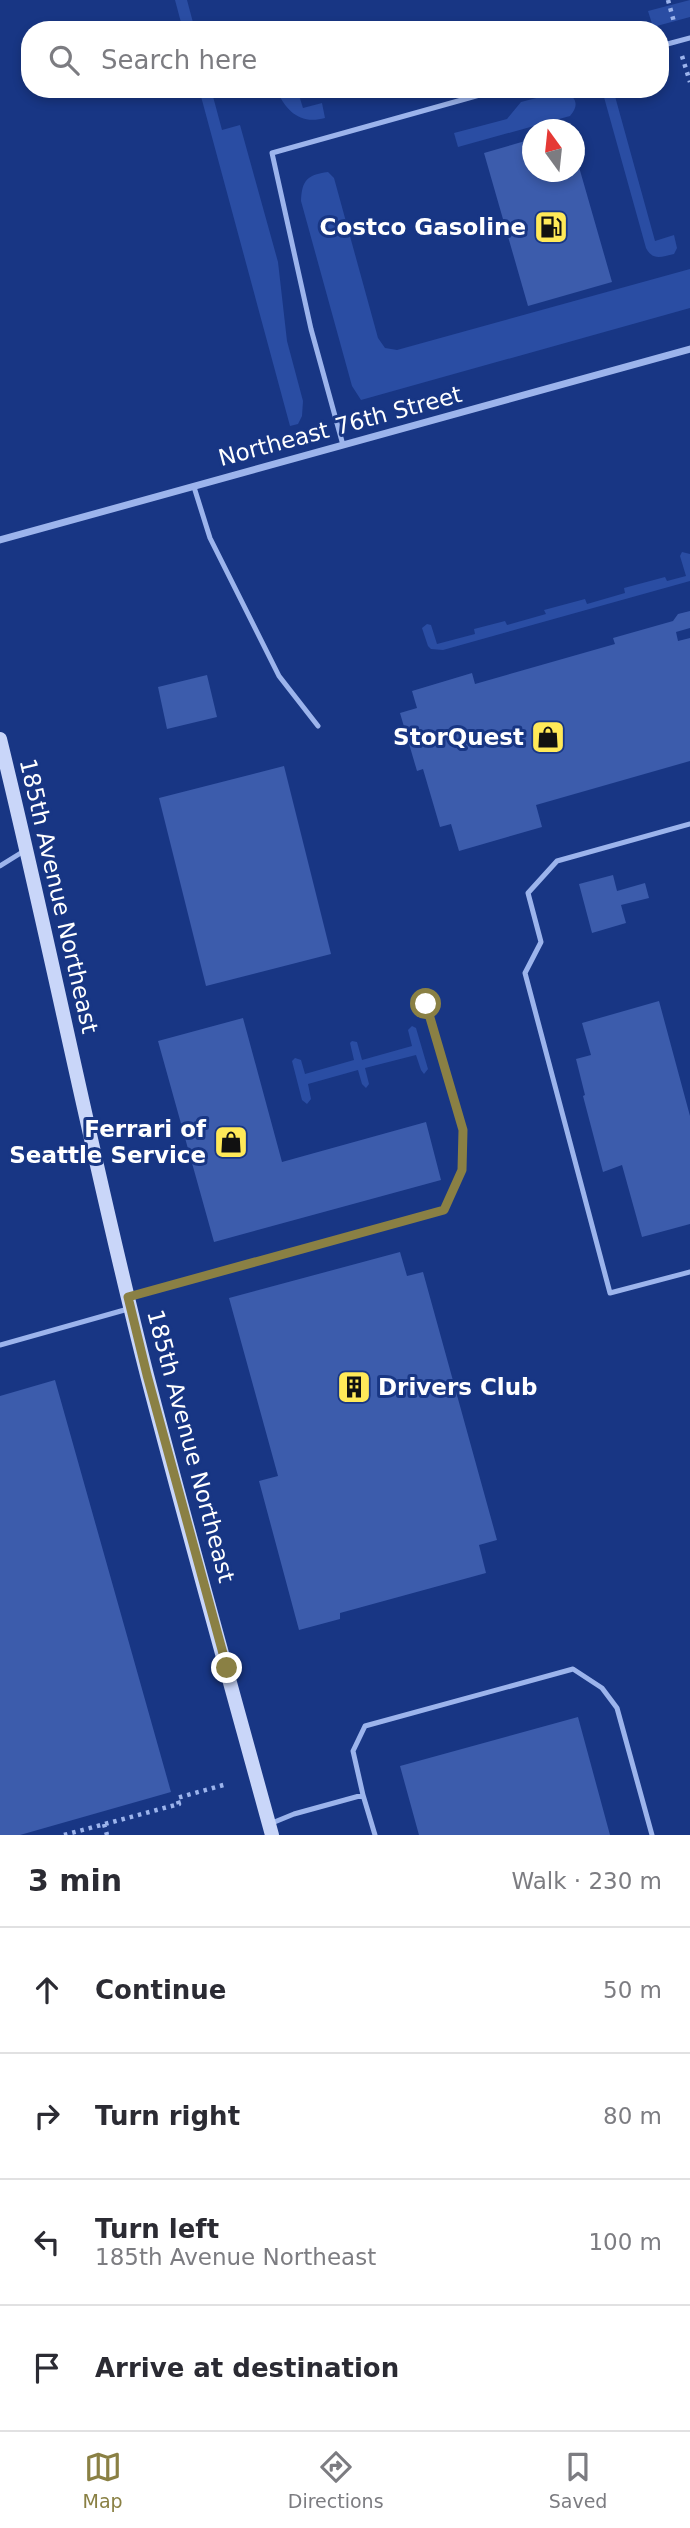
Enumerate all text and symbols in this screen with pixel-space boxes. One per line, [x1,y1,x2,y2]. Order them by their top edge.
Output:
search box [21,21,669,98]
icon: search [45,41,83,79]
text: Search here [101,45,257,75]
north arrow [522,119,585,182]
fuel station icon: Costco Gasoline [532,208,570,246]
place label: Costco Gasoline [320,214,526,240]
street label: Northeast 76th Street [215,381,465,471]
shop icon: StorQuest [529,718,567,756]
place label: StorQuest [393,724,524,750]
street label: 185th Avenue Northeast [15,756,103,1036]
route start [410,988,441,1019]
place label: Ferrari of Seattle Service [9,1116,207,1168]
shop icon: Ferrari of Seattle Service [212,1123,250,1161]
street label: 185th Avenue Northeast [142,1307,240,1585]
building icon: Drivers Club [335,1368,373,1406]
place label: Drivers Club [378,1374,538,1400]
route end [211,1652,242,1683]
text: 3 min [28,1863,122,1898]
text: Walk · 230 m [511,1868,662,1894]
icon: ahead [28,1971,66,2009]
text: Continue [95,1975,226,2005]
text: 50 m [603,1977,662,2003]
icon: right [28,2097,66,2135]
text: Turn right [95,2101,240,2131]
text: 80 m [603,2103,662,2129]
text: Turn left [95,2214,219,2244]
icon: left [28,2223,66,2261]
text: 100 m [588,2229,662,2255]
text: 185th Avenue Northeast [95,2244,376,2270]
icon: arrive [28,2349,66,2387]
text: Arrive at destination [95,2353,399,2383]
tab: Map [83,2448,123,2512]
tab: Directions [288,2448,384,2512]
tab: Saved [549,2448,607,2512]

